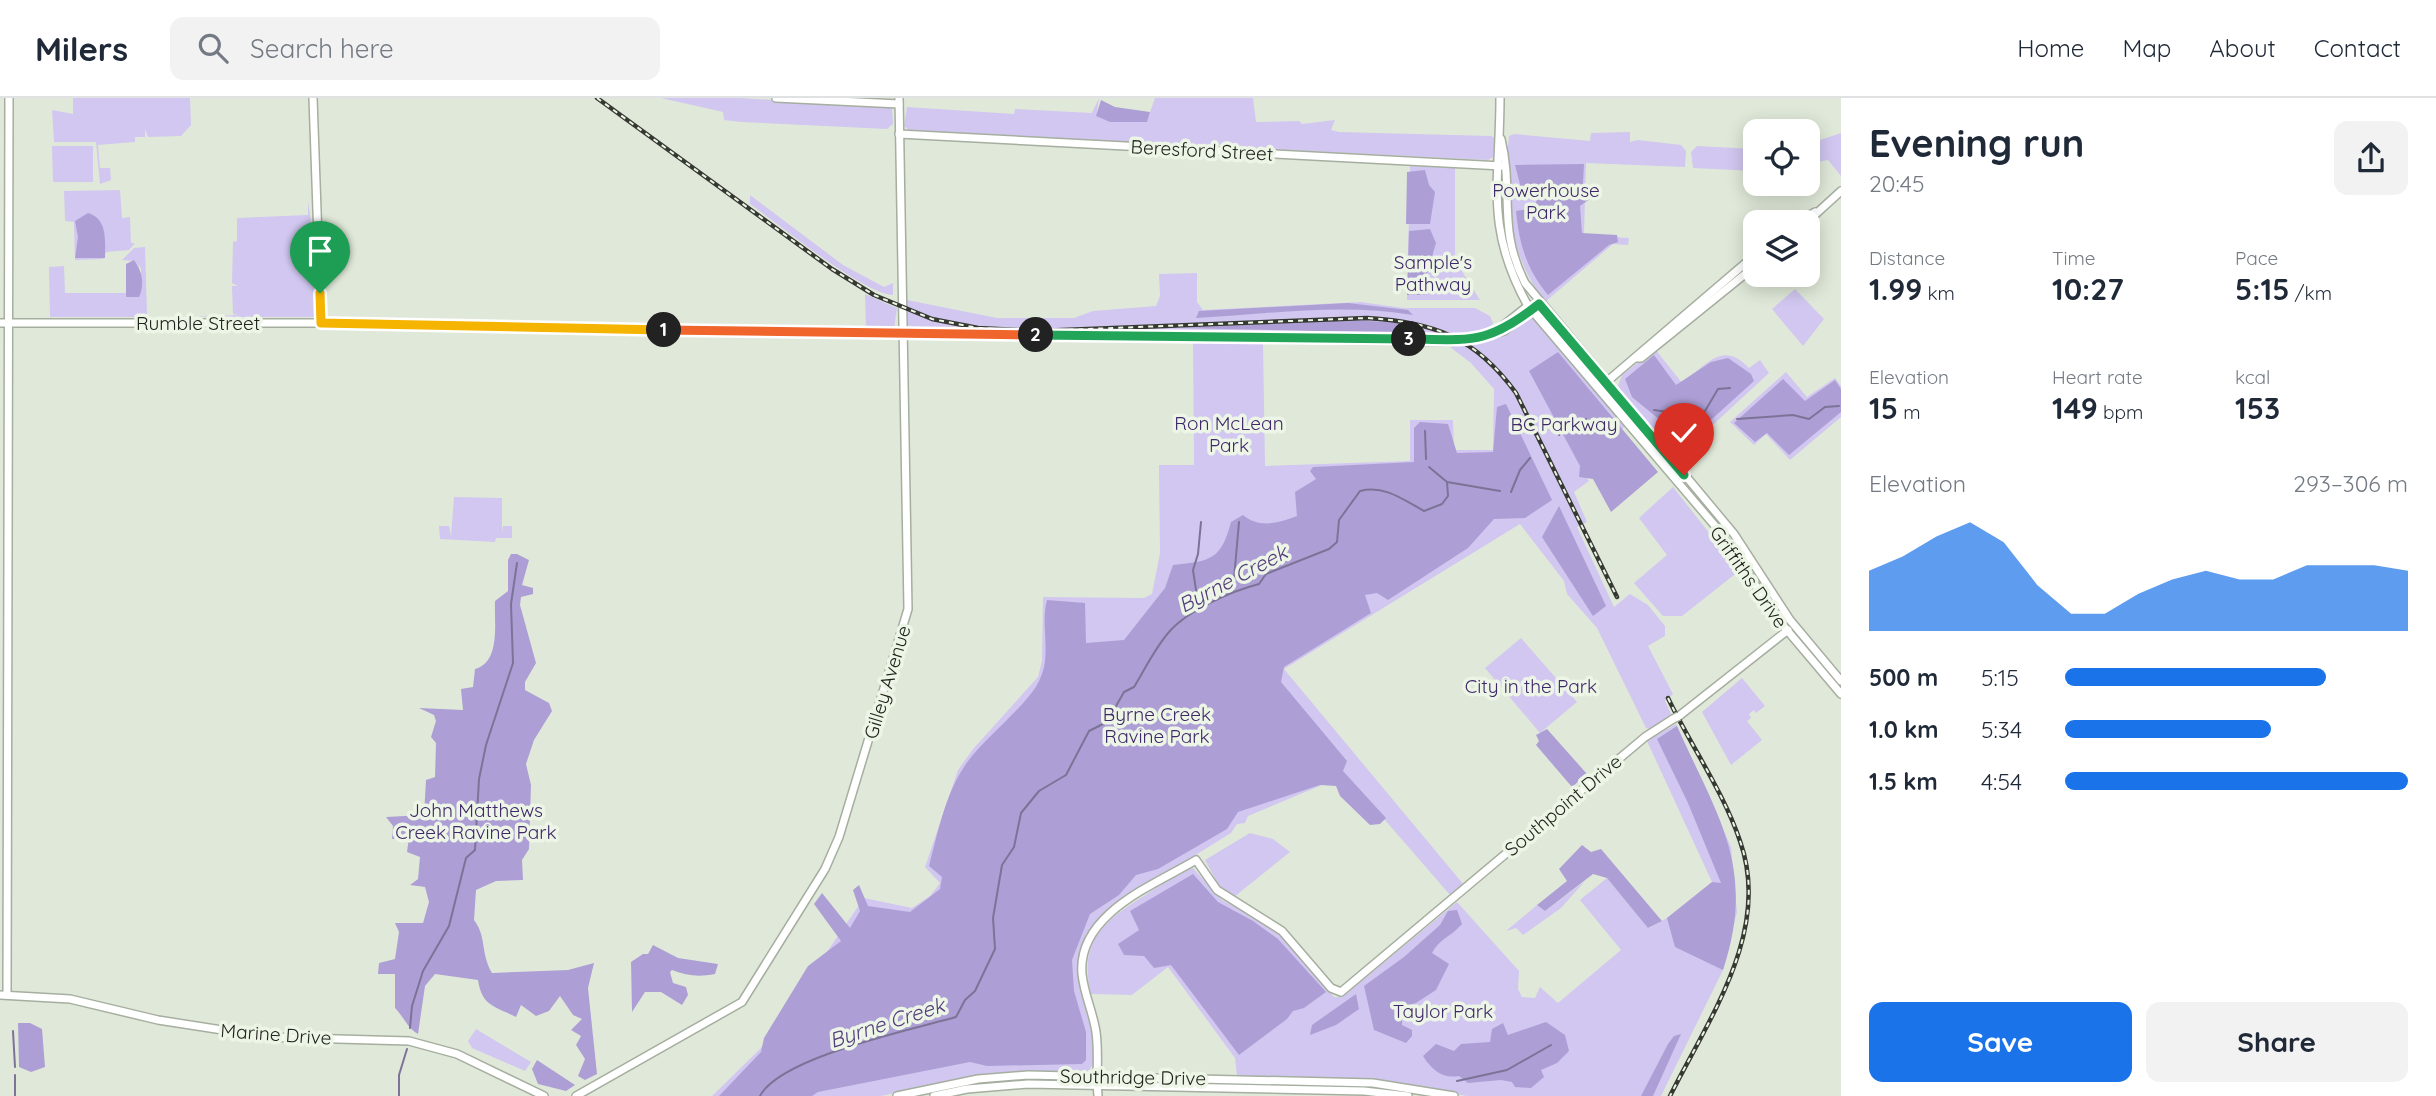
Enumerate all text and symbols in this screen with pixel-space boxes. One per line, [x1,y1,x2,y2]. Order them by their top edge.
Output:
search box [170,17,660,80]
text: Milers [35,28,128,69]
icon: search [194,29,232,67]
text: Search here [250,32,394,65]
text: Home [2017,33,2084,63]
text: Map [2122,33,2171,63]
text: About [2209,33,2276,63]
text: Contact [2314,33,2401,63]
map controls [1743,119,1820,287]
button: locate [1743,119,1820,196]
text: Evening run [1869,119,2084,167]
button: share [2334,121,2408,195]
street label: Beresford Street [1130,134,1274,166]
text: 20:45 [1869,169,1925,198]
park label: Powerhouse Park [1492,178,1600,224]
button: layers [1743,210,1820,287]
pin [290,221,350,293]
icon: arrive [301,232,339,270]
text: Distance [1869,246,1945,270]
text: Time [2052,246,2096,270]
text: Pace [2235,246,2278,270]
park label: Sample's Pathway [1394,250,1472,296]
text: 1.99 [1869,270,1922,308]
text: 10:27 [2052,270,2124,308]
text: 5:15 [2235,270,2289,308]
text: km [1922,281,1955,305]
text: /km [2289,281,2332,305]
street label: Rumble Street [136,311,260,335]
pin: 1 [646,313,682,348]
text: 1 [660,317,667,341]
pin: 2 [1018,317,1054,352]
text: 2 [1030,322,1041,346]
pin: 3 [1392,322,1426,356]
text: 3 [1403,326,1414,350]
text: Elevation [1869,365,1949,389]
text: Heart rate [2052,365,2143,389]
text: kcal [2235,365,2270,389]
text: 15 [1869,389,1898,427]
text: 149 [2052,389,2098,427]
text: 153 [2235,389,2280,427]
text: m [1898,400,1920,424]
text: bpm [2098,400,2143,424]
pin [1654,403,1714,475]
park label: Ron McLean Park [1174,411,1284,457]
park label: BC Parkway [1511,412,1617,436]
icon: check [1665,414,1703,452]
text: Elevation [1869,469,1966,498]
text: 293–306 m [2293,469,2408,498]
street label: Griffiths Drive [1705,521,1793,633]
water label: Byrne Creek [1174,538,1293,618]
street label: Gilley Avenue [858,622,916,742]
text: 500 m [1869,663,1938,692]
text: 5:15 [1981,663,2019,692]
park label: City in the Park [1465,674,1597,698]
park label: Byrne Creek Ravine Park [1103,702,1211,748]
text: 1.0 km [1869,715,1939,744]
text: 5:34 [1981,715,2022,744]
street label: Southpoint Drive [1500,749,1626,861]
text: 1.5 km [1869,767,1938,796]
text: 4:54 [1981,767,2022,796]
park label: John Matthews Creek Ravine Park [395,798,557,844]
water label: Byrne Creek [826,991,949,1053]
park label: Taylor Park [1393,999,1493,1023]
button: Save [1869,1002,2132,1082]
button: Share [2146,1002,2408,1082]
street label: Marine Drive [220,1018,332,1050]
street label: Southridge Drive [1060,1064,1206,1090]

